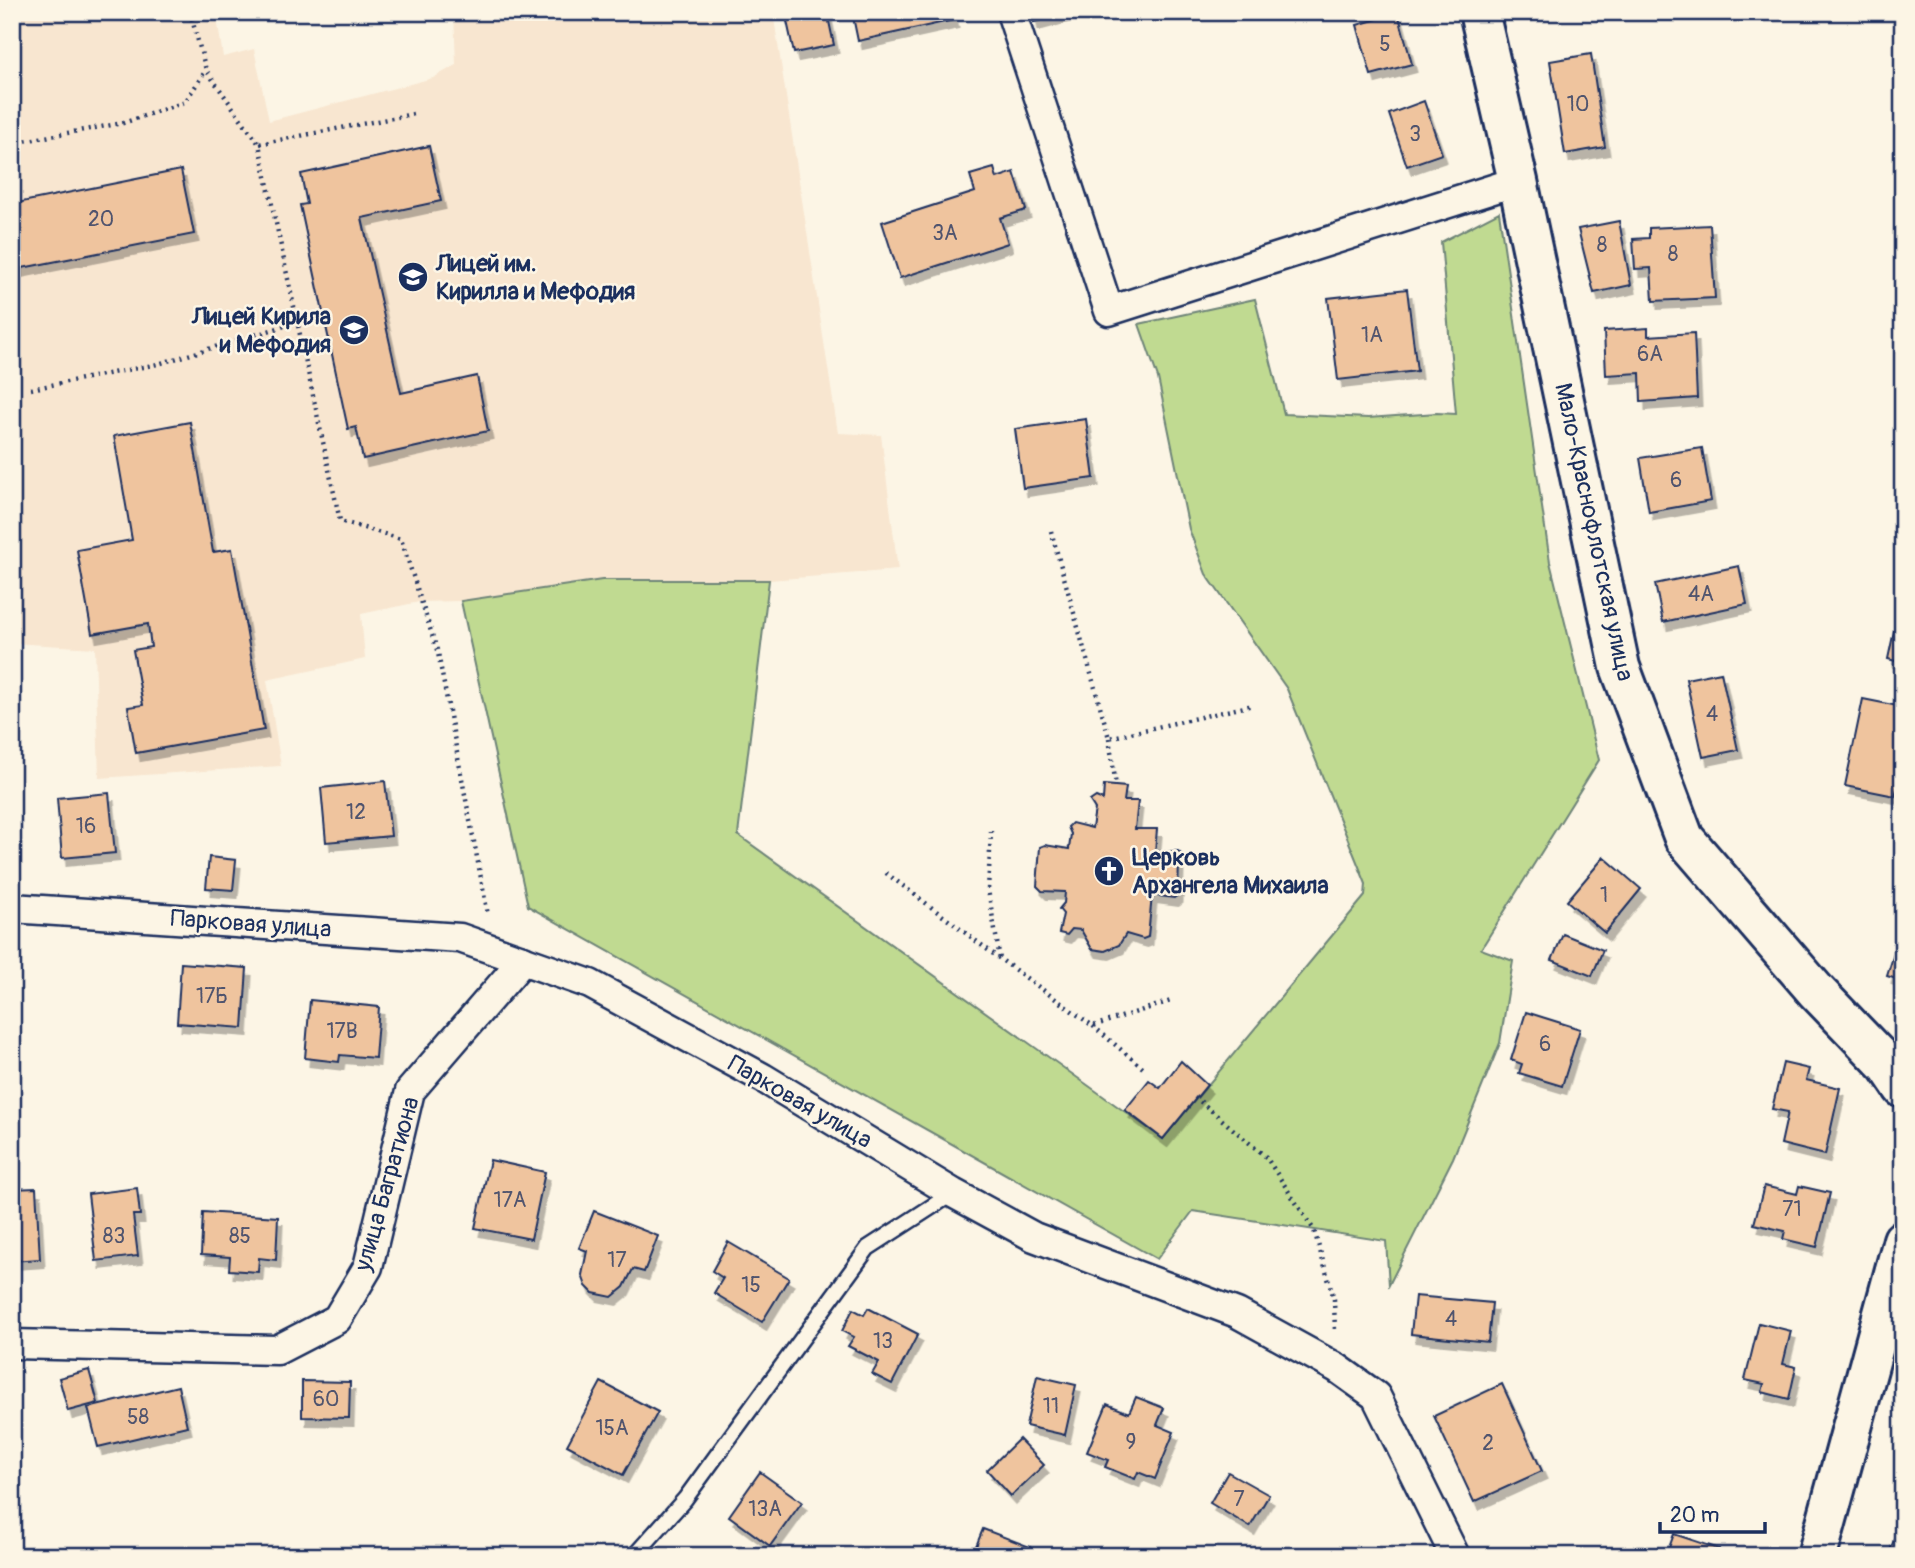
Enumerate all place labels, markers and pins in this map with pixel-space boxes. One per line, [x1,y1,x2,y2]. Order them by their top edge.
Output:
place label: Лицей им. Кирилла и Мефодия [435,249,635,306]
school or university icon: Лицей им. Кирилла и Мефодия [396,260,430,294]
place label: Лицей Кирила и Мефодия [191,302,331,359]
school or university icon: Лицей Кирила и Мефодия [337,313,371,347]
place label: Церковь Архангела Михаила [1132,843,1329,900]
church icon: Церковь Архангела Михаила [1092,854,1126,888]

